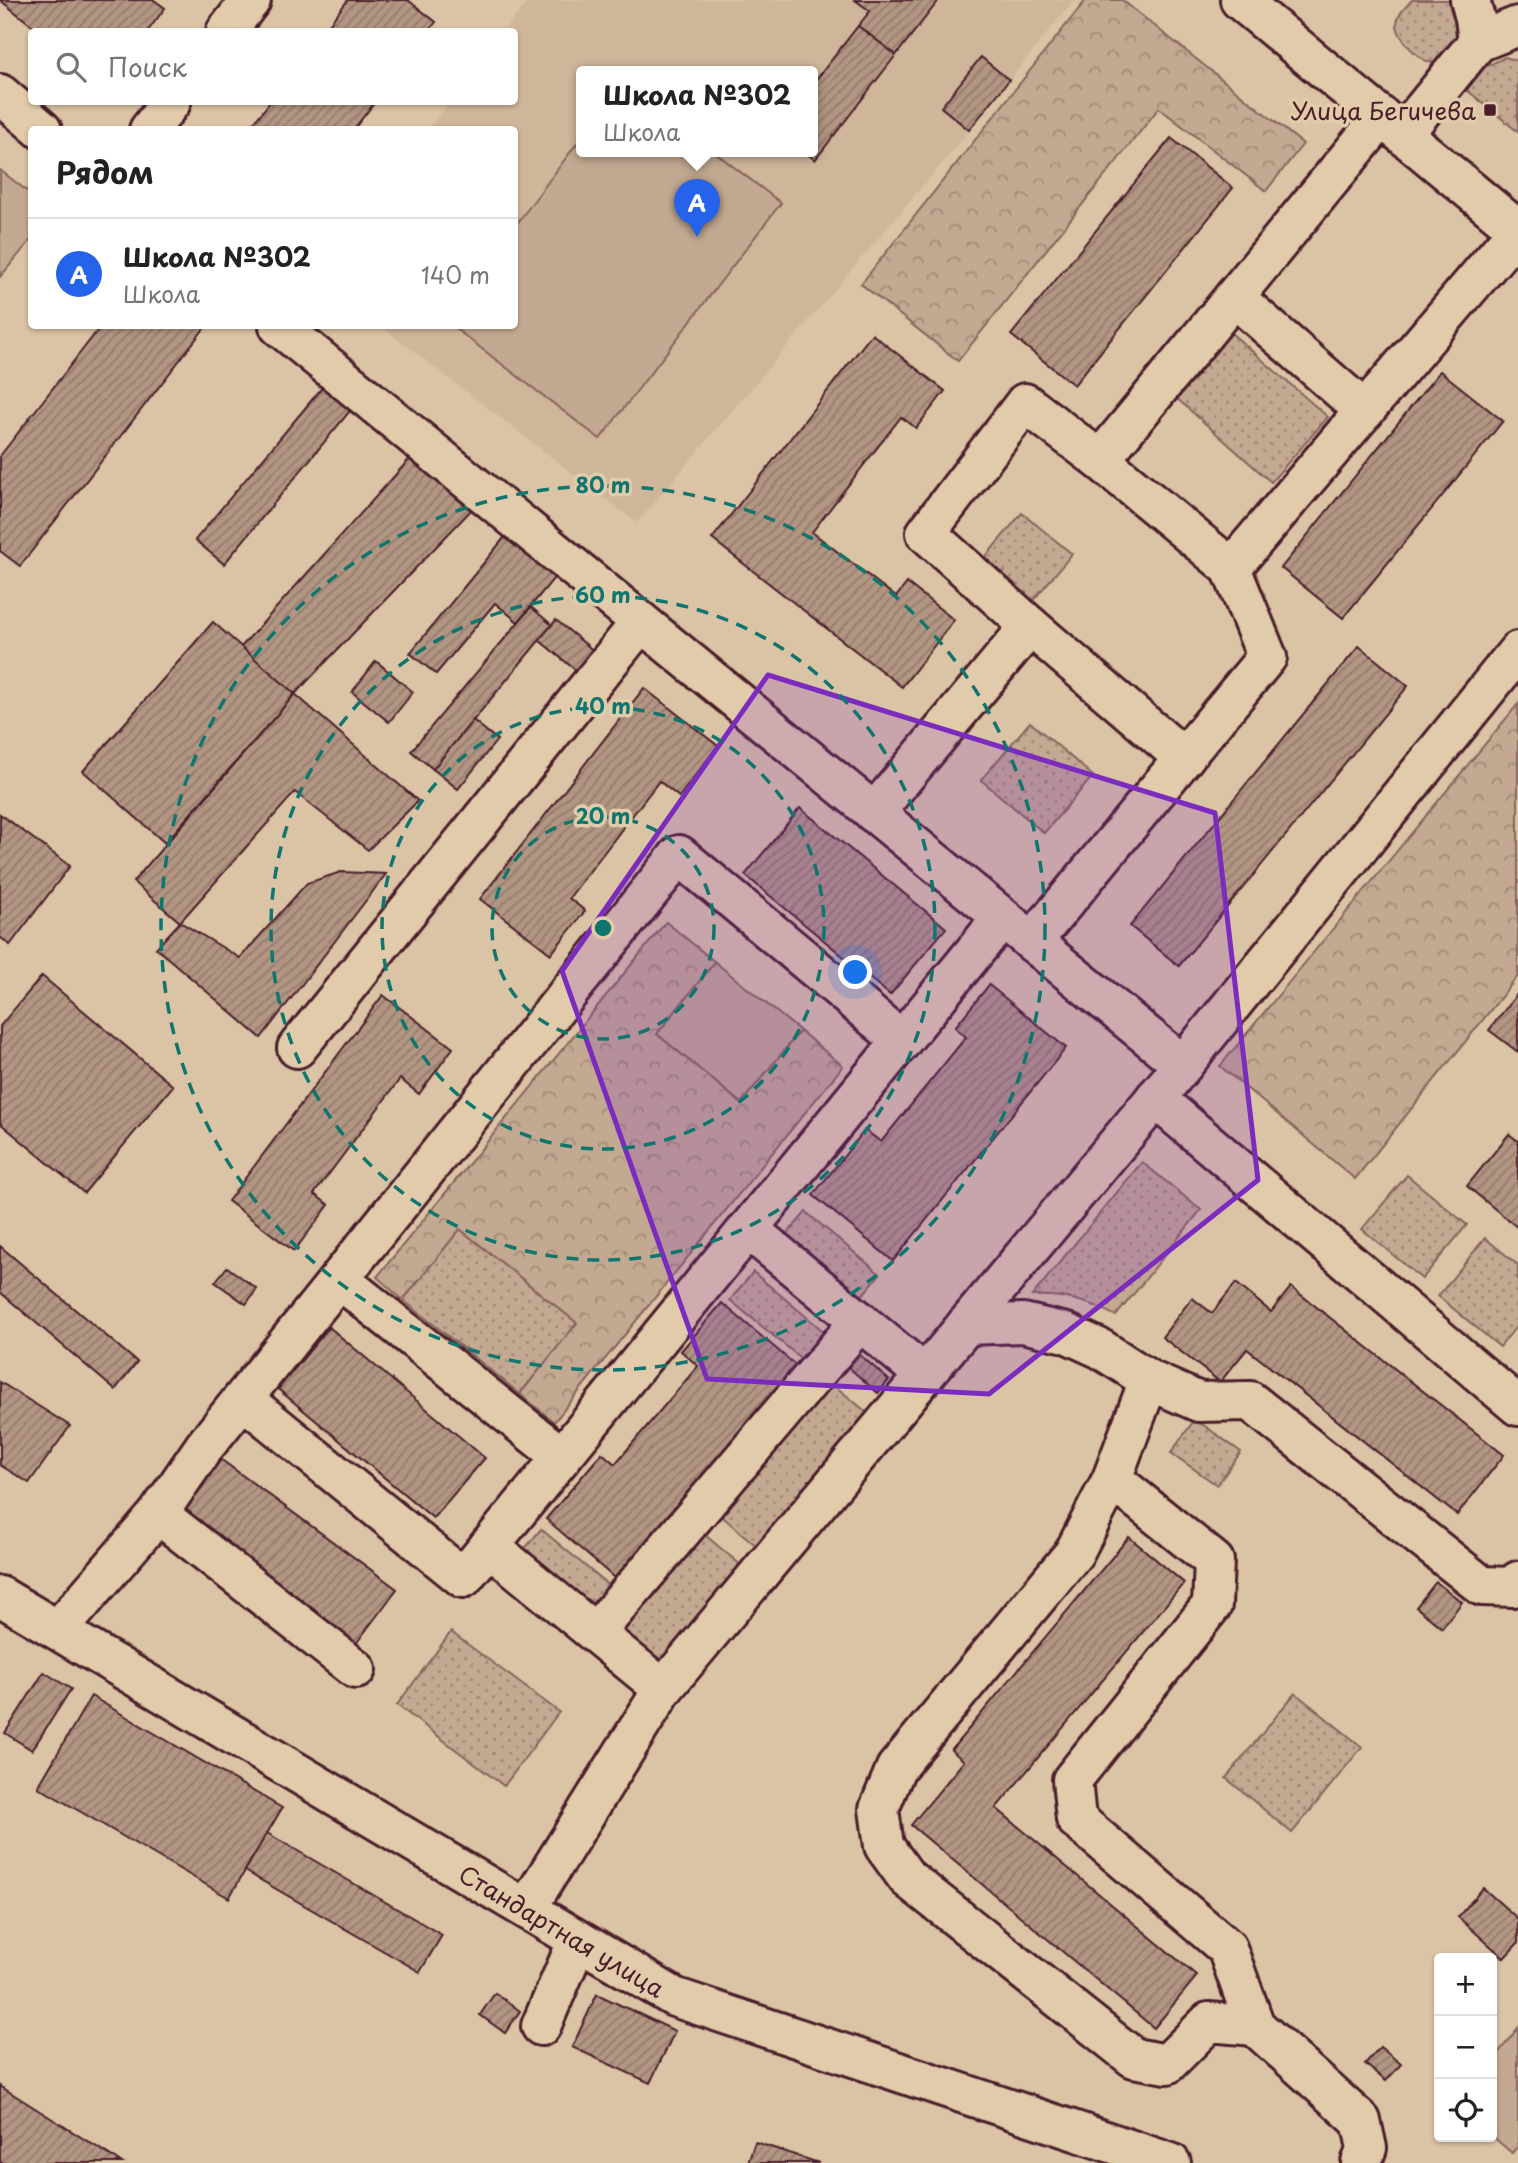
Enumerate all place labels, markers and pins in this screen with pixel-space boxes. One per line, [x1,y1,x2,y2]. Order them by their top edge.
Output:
place label: Улица Бегичева [1291,92,1476,128]
marker: Улица Бегичева [1482,102,1498,118]
pin: A [674,179,720,237]
centre of rings [591,916,615,940]

